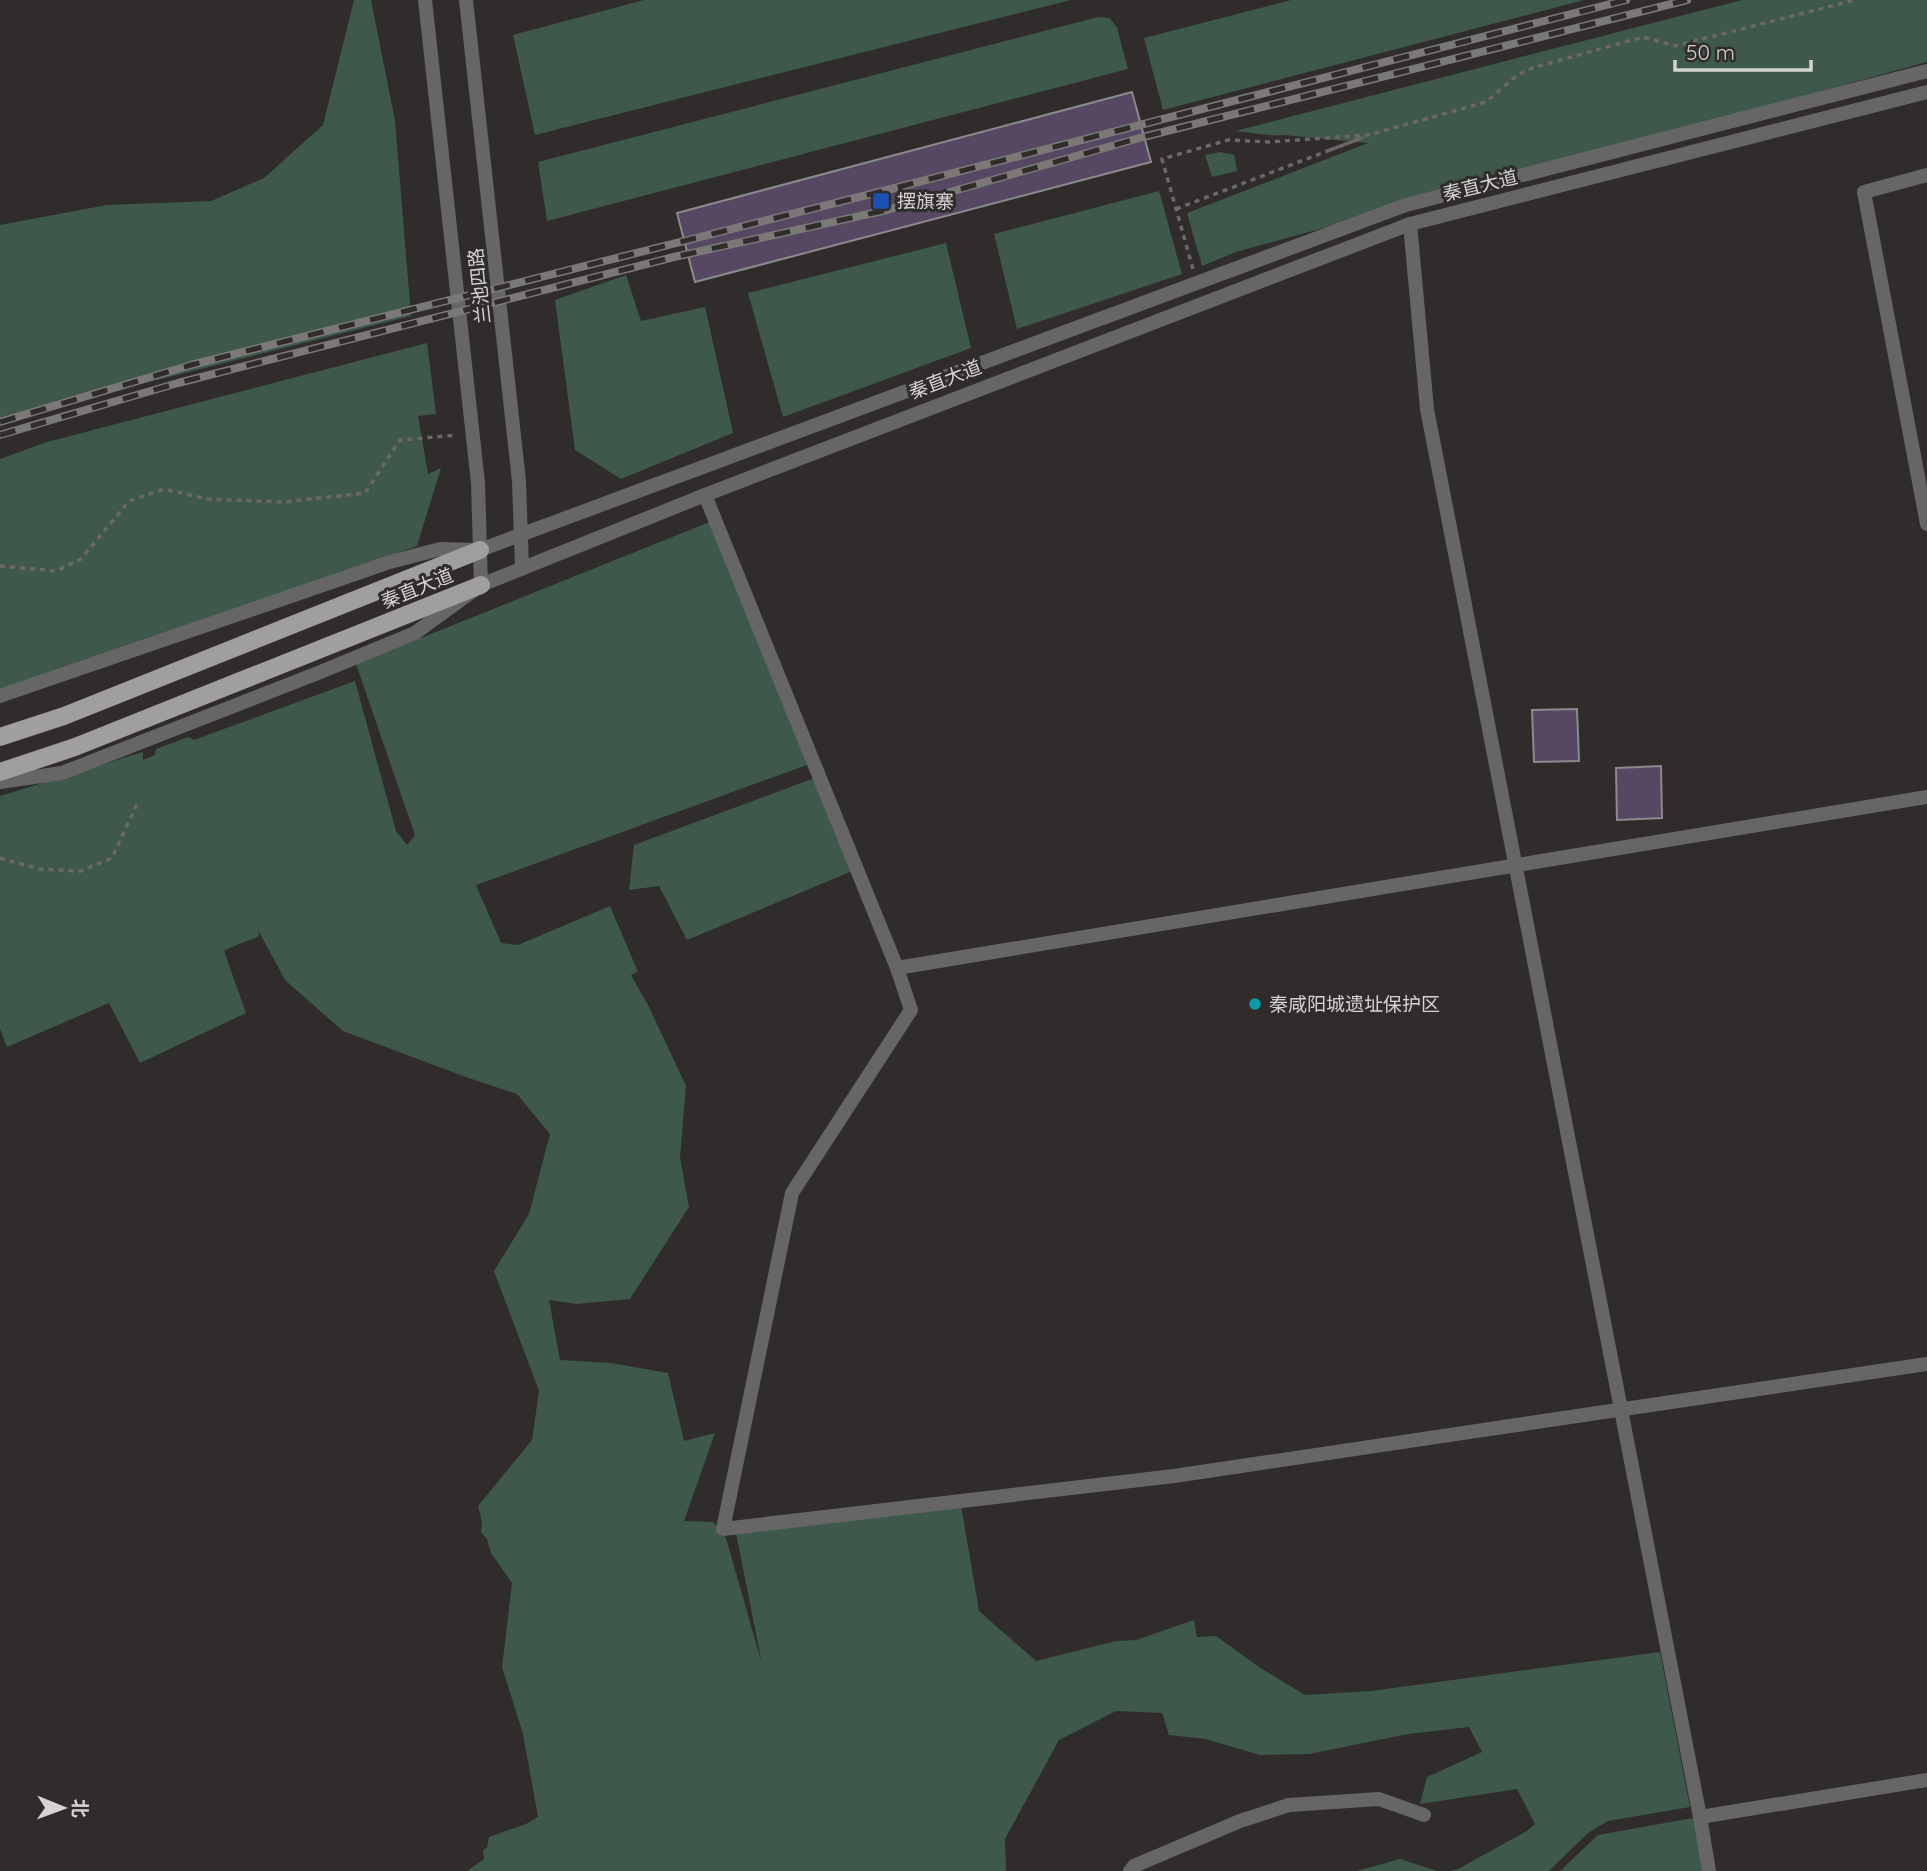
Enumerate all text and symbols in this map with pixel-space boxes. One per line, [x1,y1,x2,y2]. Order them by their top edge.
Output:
scale bar [1675,28,1812,72]
text: 50 m [1686,39,1735,65]
street label: 秦直大道 [1440,164,1520,206]
place label: 摆旗寨 [897,189,954,213]
marker: 摆旗寨 [871,191,891,211]
street label: 兰池四路 [463,247,495,325]
street label: 秦直大道 [905,354,985,404]
street label: 秦直大道 [377,563,457,613]
place label: 秦咸阳城遗址保护区 [1269,992,1440,1016]
marker: 秦咸阳城遗址保护区 [1247,996,1263,1012]
north arrow [28,1773,98,1843]
text: 北 [68,1799,92,1818]

